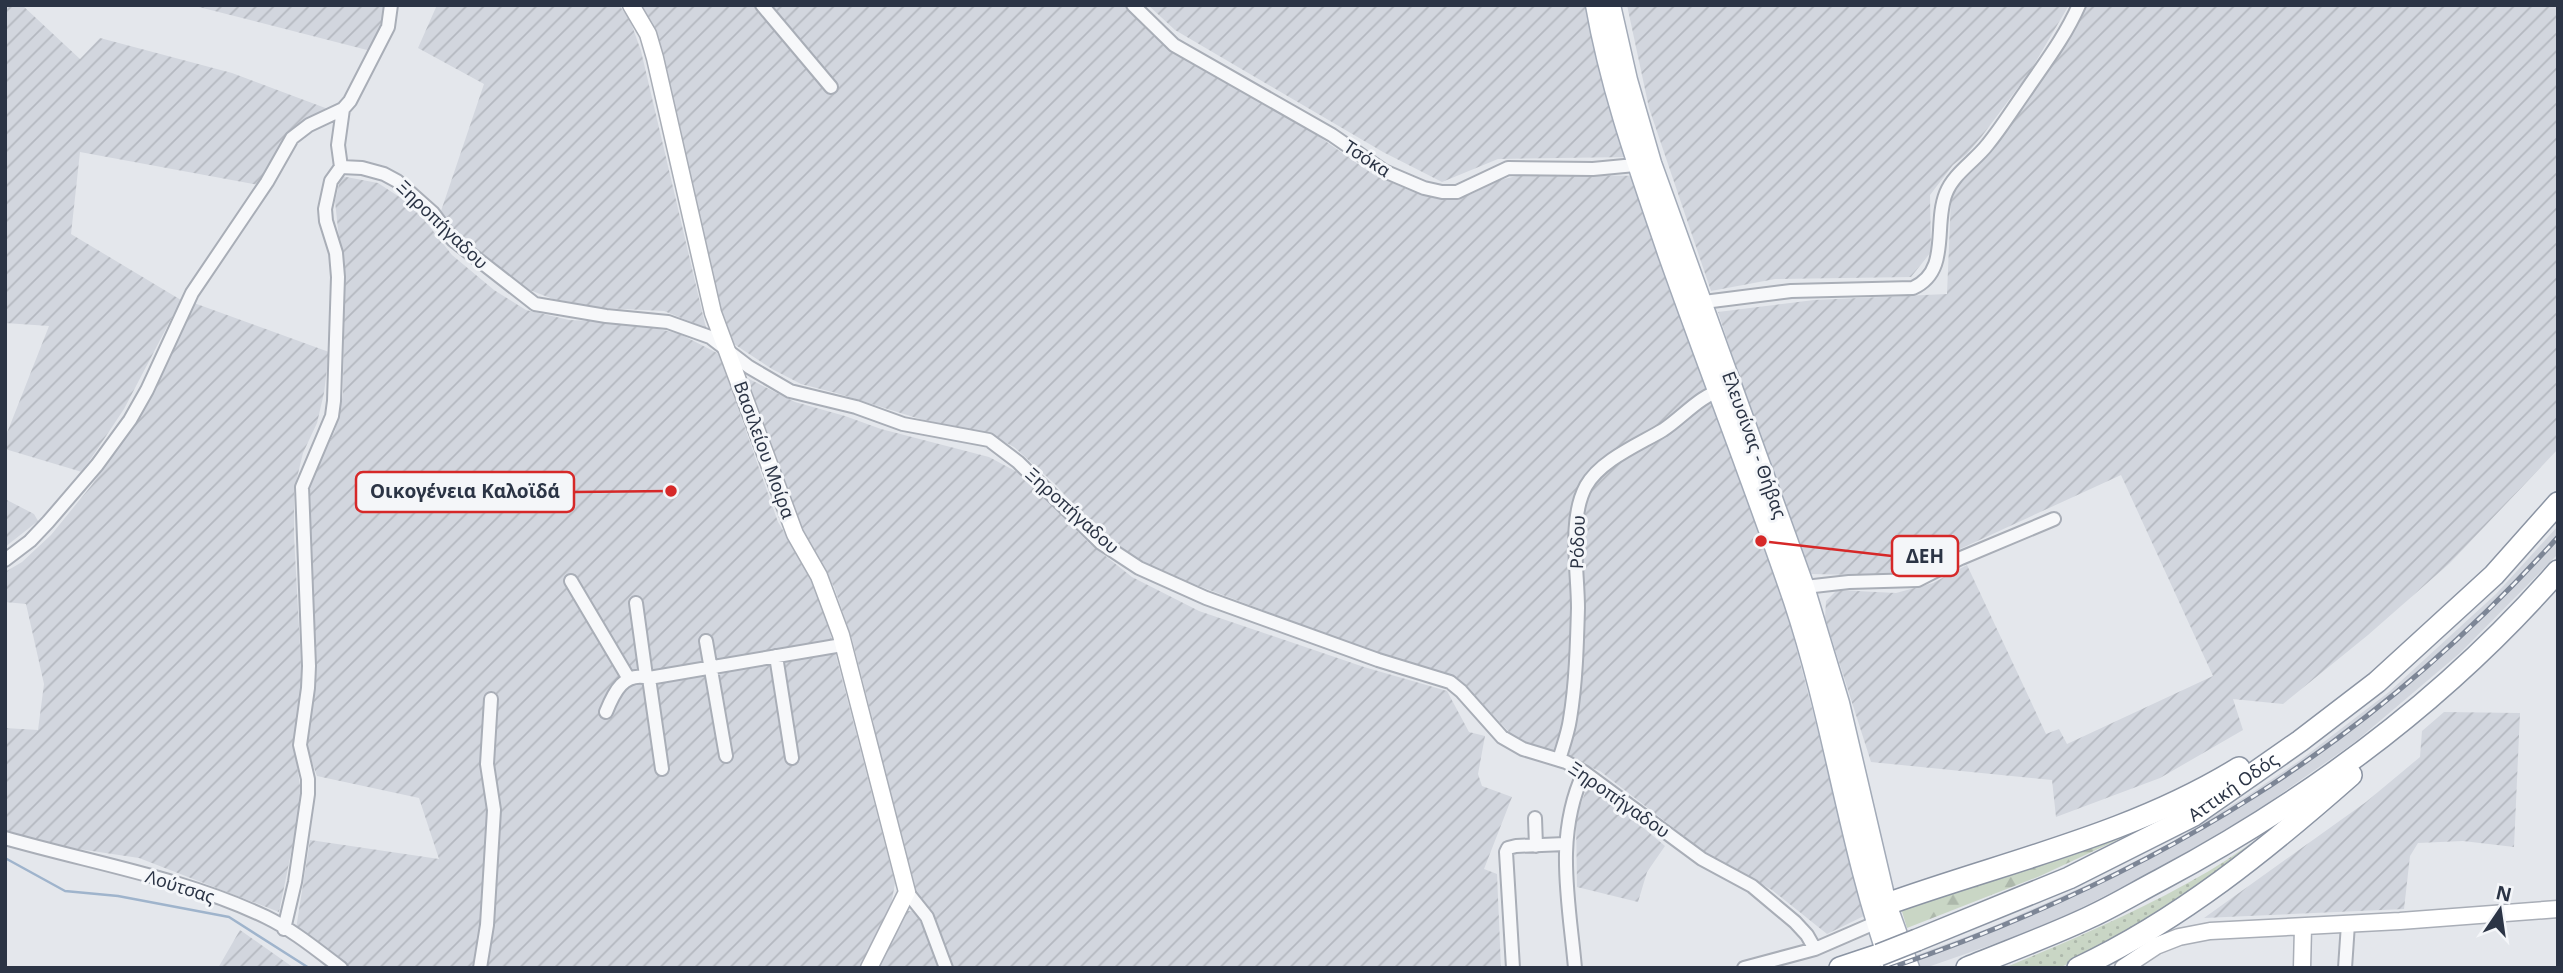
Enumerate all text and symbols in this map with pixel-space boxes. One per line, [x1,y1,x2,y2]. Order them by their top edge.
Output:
street label: Τσόκα [1340,134,1396,182]
street label: Ξηροπήγαδου [392,174,494,274]
street label: Ελευσίνας - Θήβας [1717,368,1793,522]
street label: Βασιλείου Μοίρα [729,378,801,522]
street label: Ξηροπήγαδου [1021,462,1125,559]
callout: Οικογένεια Καλοϊδά [356,472,574,512]
text: Οικογένεια Καλοϊδά [370,478,560,504]
street label: Ρόδου [1564,515,1590,569]
callout: ΔΕΗ [1892,536,1958,576]
text: ΔΕΗ [1906,543,1944,569]
street label: Αττική Οδός [2183,747,2283,827]
street label: Ξηροπήγαδου [1564,755,1675,843]
street label: Λούτσας [143,864,218,909]
north arrow [2465,875,2535,945]
text: N [2493,879,2514,908]

